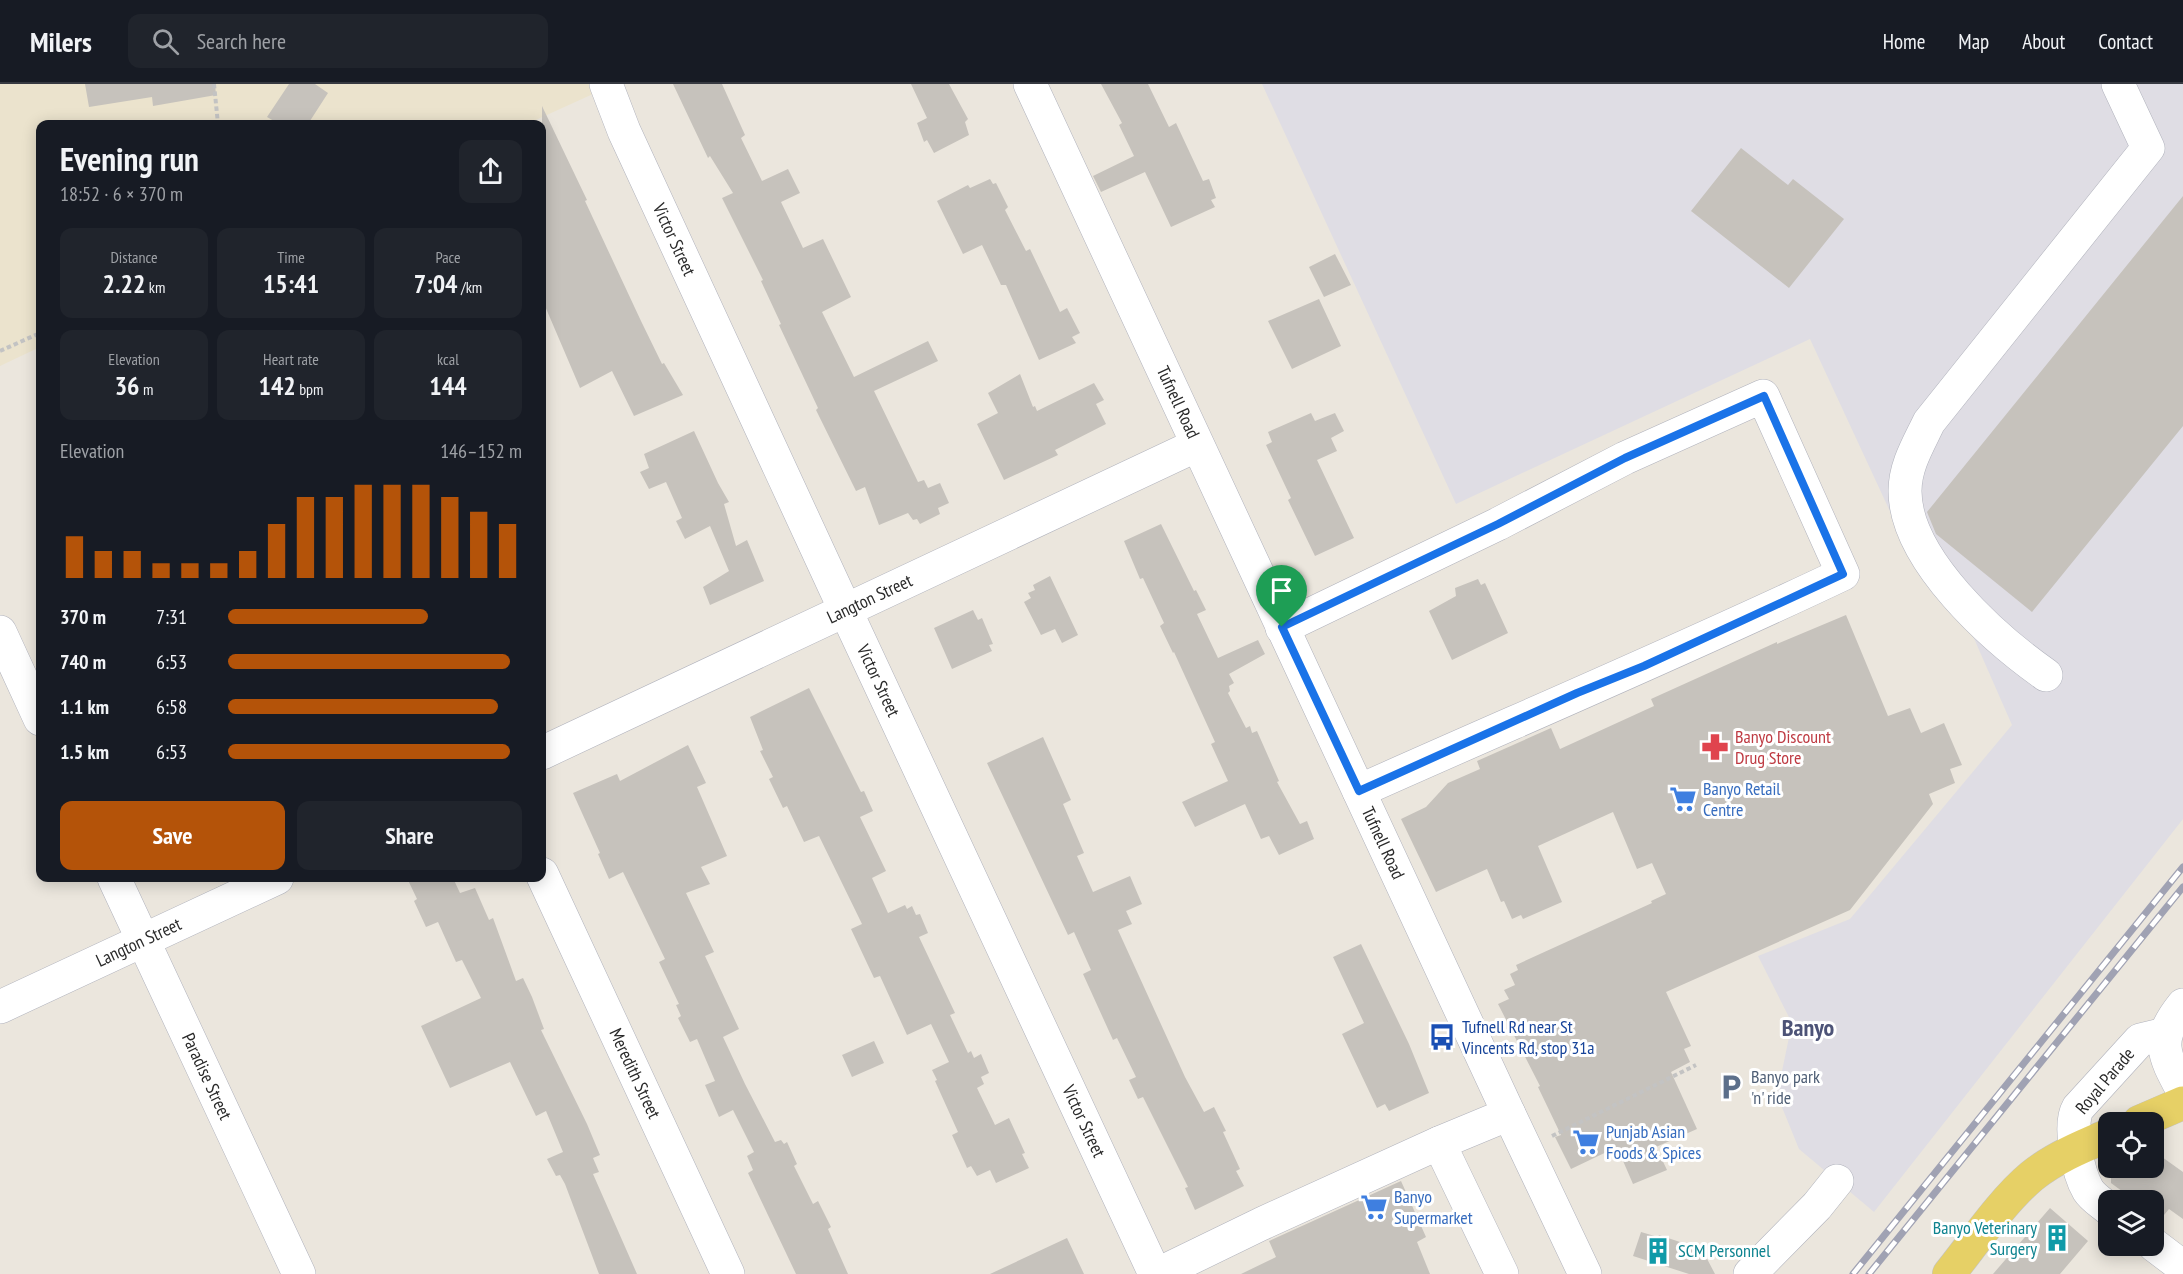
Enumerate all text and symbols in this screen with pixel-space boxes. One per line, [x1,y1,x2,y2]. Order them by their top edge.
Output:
search box [128,14,548,68]
text: Milers [30,23,92,60]
icon: search [149,25,182,58]
text: Search here [197,27,286,55]
text: Home [1883,28,1925,55]
text: Map [1958,28,1989,55]
text: About [2022,28,2065,55]
text: Contact [2098,28,2153,55]
text: Evening run [60,137,199,180]
button: share [459,140,522,203]
text: 18:52 · 6 × 370 m [60,181,183,207]
street label: Victor Street [648,199,701,279]
text: Distance [110,247,158,267]
text: Time [277,247,305,267]
text: Pace [435,247,461,267]
text: 2.22 [103,267,145,300]
text: 15:41 [263,267,319,300]
text: 7:04 [414,267,458,300]
text: km [145,277,165,297]
text: /km [458,277,482,297]
text: Elevation [108,349,160,369]
text: Heart rate [263,349,319,369]
text: kcal [437,349,459,369]
street label: Tufnell Road [1152,362,1205,442]
text: 36 [115,369,140,402]
text: 142 [258,369,296,402]
text: 144 [429,369,467,402]
text: m [140,379,153,399]
text: bpm [296,379,324,399]
text: Elevation [60,438,124,464]
text: 146–152 m [440,438,522,464]
pin [1256,565,1307,627]
street label: Langton Street [823,569,916,628]
icon: arrive [1265,574,1298,607]
text: 370 m [60,604,106,630]
text: 7:31 [156,604,187,630]
street label: Victor Street [852,640,906,720]
text: 740 m [60,649,106,675]
text: 6:53 [156,649,187,675]
text: 1.1 km [60,694,109,720]
text: 6:58 [156,694,187,720]
place label: Banyo Discount Drug Store [1735,725,1831,769]
pharmacy icon: Banyo Discount Drug Store [1700,732,1730,762]
text: 1.5 km [60,739,109,765]
text: 6:53 [156,739,187,765]
place label: Banyo Retail Centre [1703,777,1781,821]
supermarket icon: Banyo Retail Centre [1668,784,1698,814]
button: Save [60,801,285,870]
button: Share [297,801,522,870]
street label: Tufnell Road [1357,803,1410,883]
street label: Langton Street [92,912,185,972]
district label: Banyo [1782,1012,1835,1043]
place label: Tufnell Rd near St Vincents Rd, stop 31a [1461,1015,1595,1059]
bus stop icon: Tufnell Rd near St Vincents Rd, stop 31a [1427,1022,1457,1052]
street label: Meredith Street [604,1024,666,1122]
street label: Paradise Street [177,1029,237,1123]
street label: Royal Parade [2070,1043,2139,1119]
place label: Banyo park 'n' ride [1751,1065,1820,1109]
parking icon: Banyo park 'n' ride [1716,1072,1746,1102]
street label: Victor Street [1057,1080,1111,1161]
map controls [2098,1112,2164,1256]
button: locate [2098,1112,2164,1178]
place label: Punjab Asian Foods & Spices [1606,1120,1701,1164]
supermarket icon: Punjab Asian Foods & Spices [1571,1127,1601,1157]
place label: Banyo Supermarket [1394,1185,1473,1229]
button: layers [2098,1190,2164,1256]
supermarket icon: Banyo Supermarket [1359,1192,1389,1222]
place label: Banyo Veterinary Surgery [1933,1216,2037,1260]
building icon: Banyo Veterinary Surgery [2042,1223,2072,1253]
building icon: SCM Personnel [1643,1236,1673,1266]
place label: SCM Personnel [1678,1239,1771,1262]

